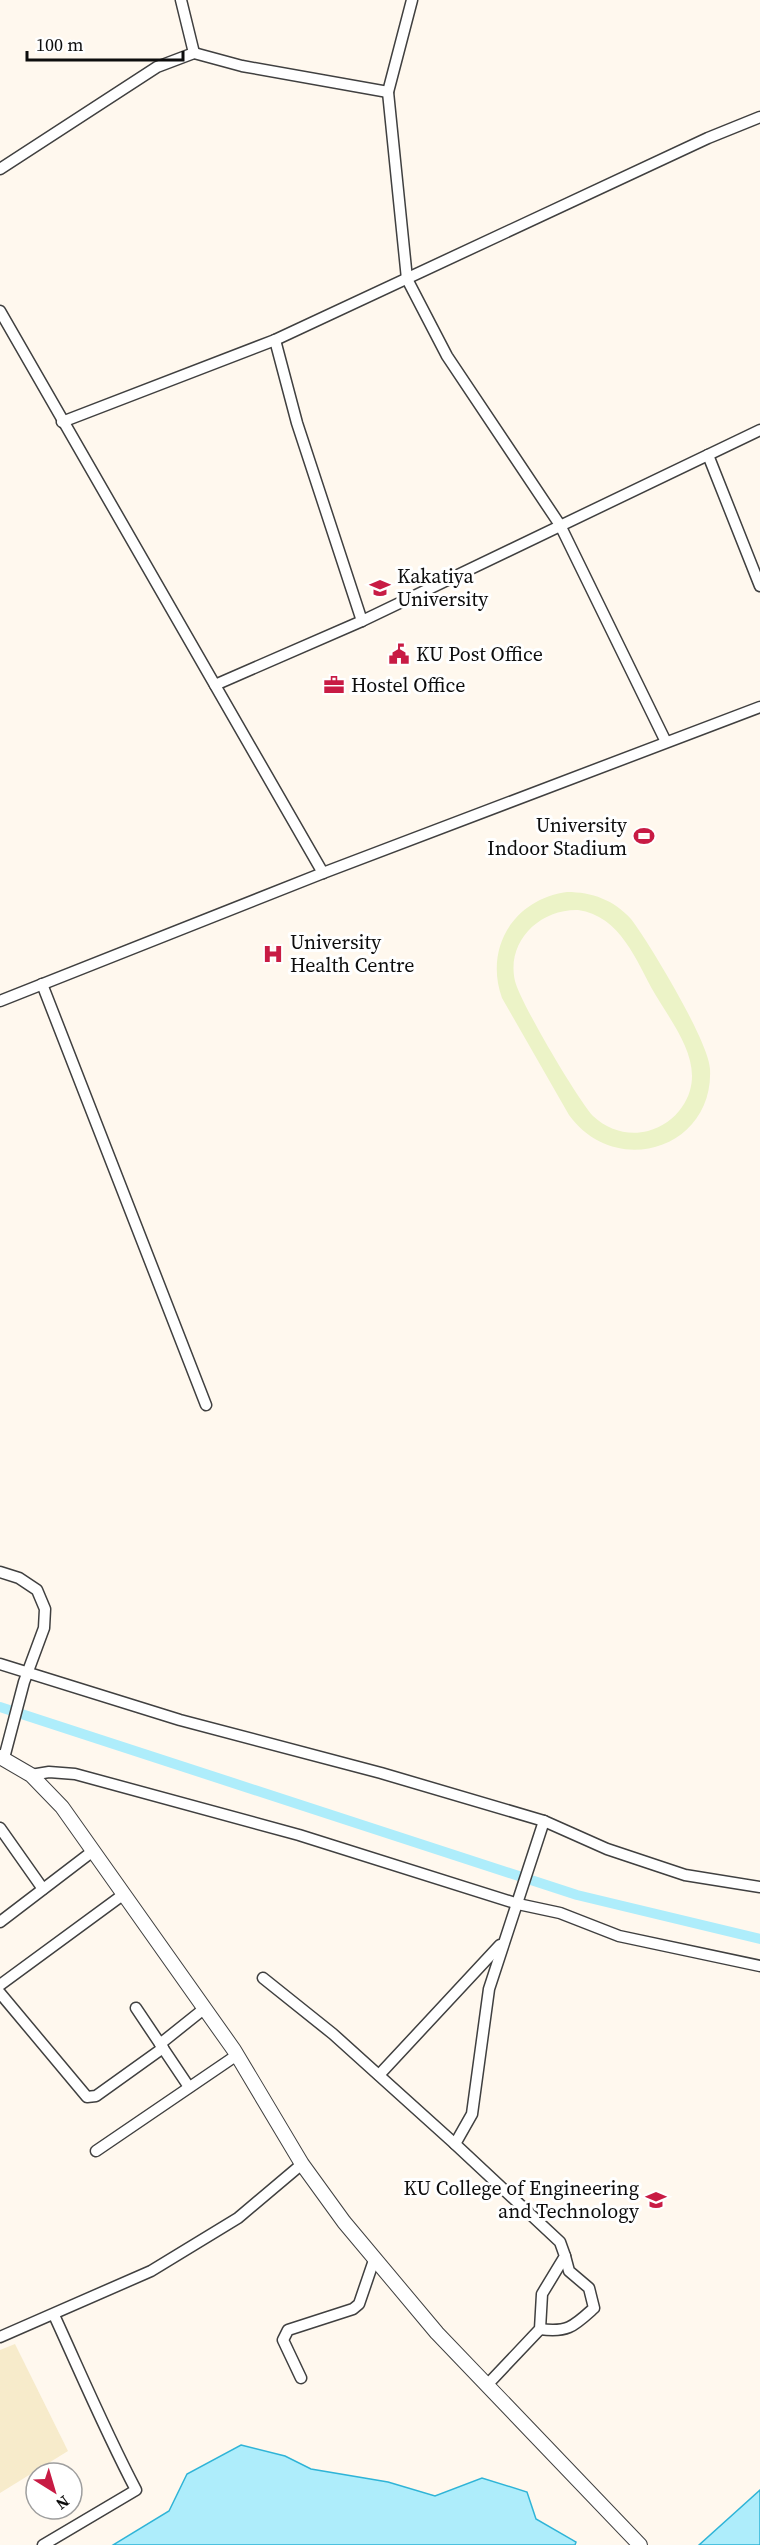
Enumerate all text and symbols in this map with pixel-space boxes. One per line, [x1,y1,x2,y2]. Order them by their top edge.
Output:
scale bar [27,24,183,62]
text: 100 m [36,32,83,57]
place label: Kakatiya University [397,562,489,613]
school or university icon: Kakatiya University [368,576,392,600]
place label: KU Post Office [416,640,543,668]
public building icon: KU Post Office [387,642,411,666]
place label: Hostel Office [351,671,465,699]
office icon: Hostel Office [322,673,346,697]
place label: University Indoor Stadium [487,811,628,862]
sports icon: University Indoor Stadium [632,824,656,848]
place label: University Health Centre [290,928,414,979]
hospital icon: University Health Centre [261,942,285,966]
place label: KU College of Engineering and Technology [404,2174,640,2225]
school or university icon: KU College of Engineering and Technology [644,2188,668,2212]
north arrow [24,2461,84,2521]
text: N [51,2491,74,2515]

